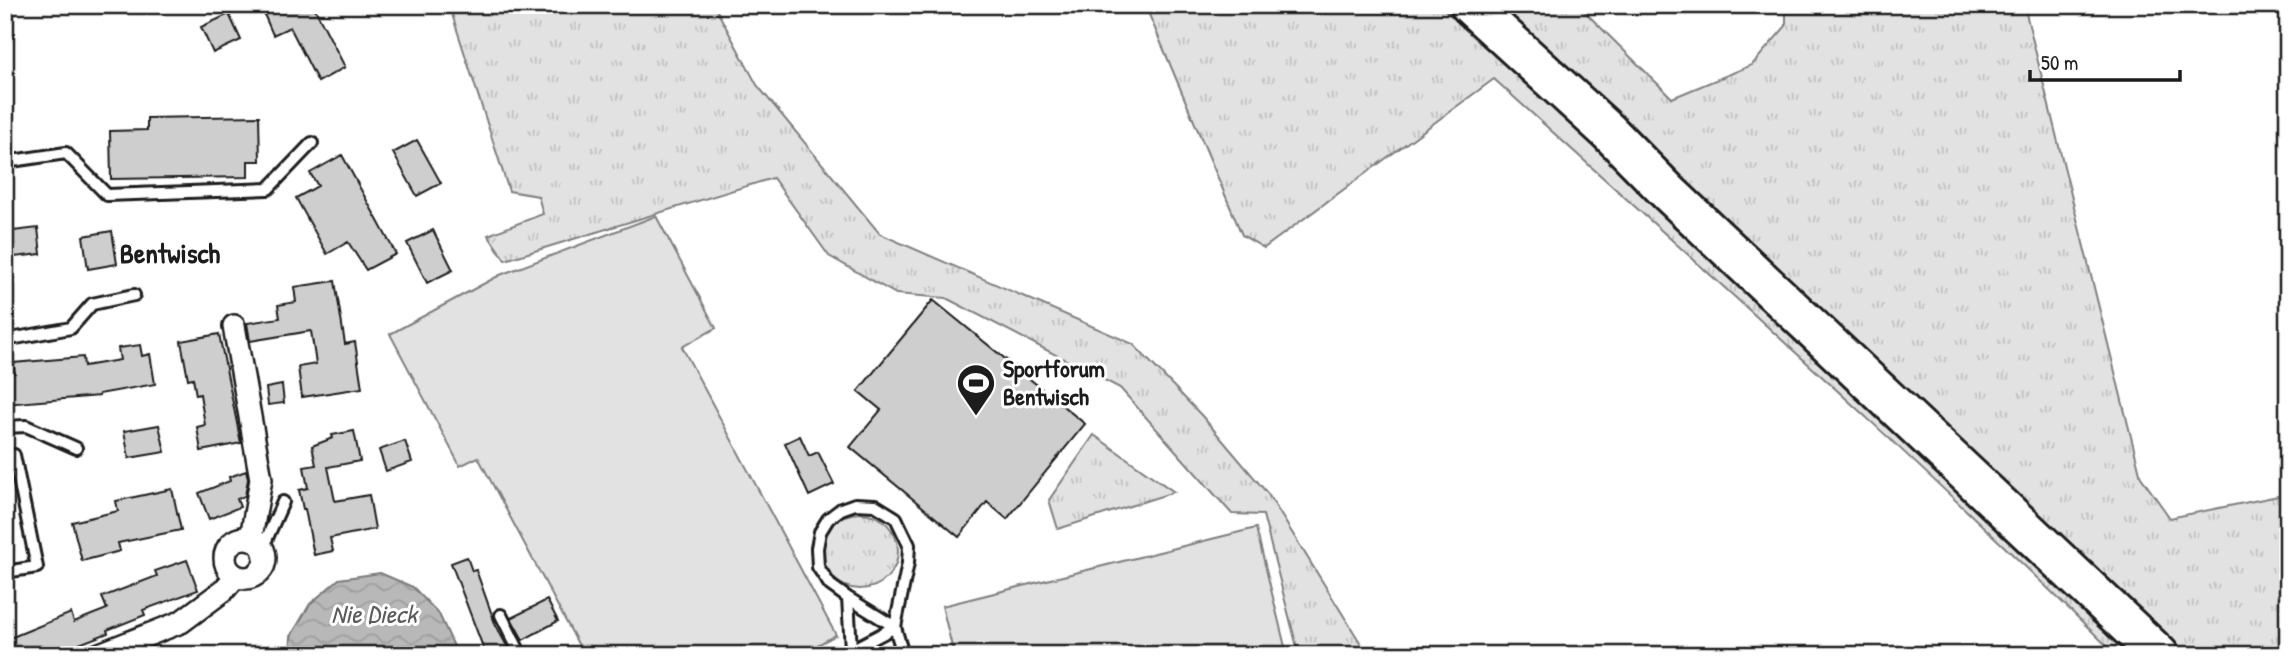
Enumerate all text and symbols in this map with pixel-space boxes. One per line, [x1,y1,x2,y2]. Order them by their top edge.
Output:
scale bar [2030,38,2181,82]
text: 50 m [2041,48,2078,77]
district label: Bentwisch [120,234,220,272]
place label: Sportforum Bentwisch [1003,352,1105,412]
sports icon: Sportforum Bentwisch [955,362,997,417]
water label: Nie Dieck [331,596,419,631]

